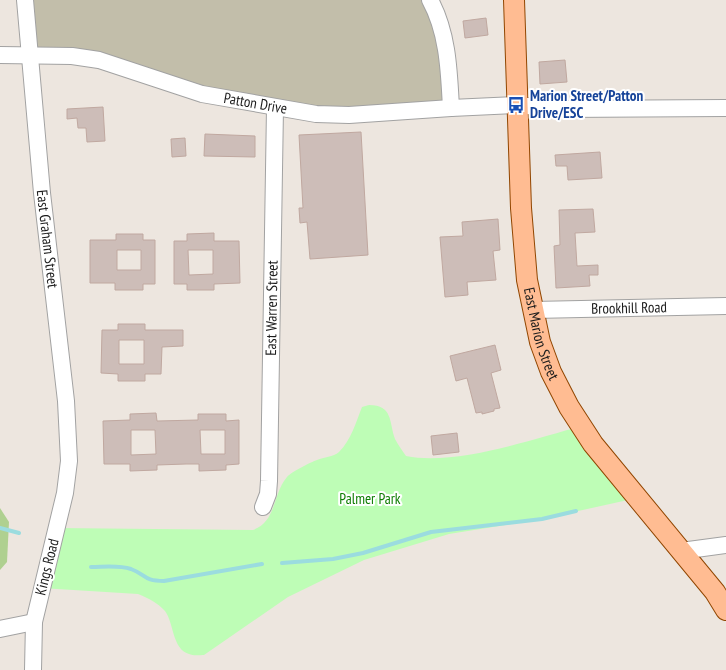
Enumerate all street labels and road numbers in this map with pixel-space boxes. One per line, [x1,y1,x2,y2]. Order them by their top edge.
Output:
street label: Patton Drive [222,88,289,118]
street label: East Graham Street [33,189,63,289]
street label: East Warren Street [261,260,282,356]
street label: East Marion Street [520,286,564,383]
street label: Brookhill Road [591,297,667,318]
street label: Kings Road [30,537,63,597]

